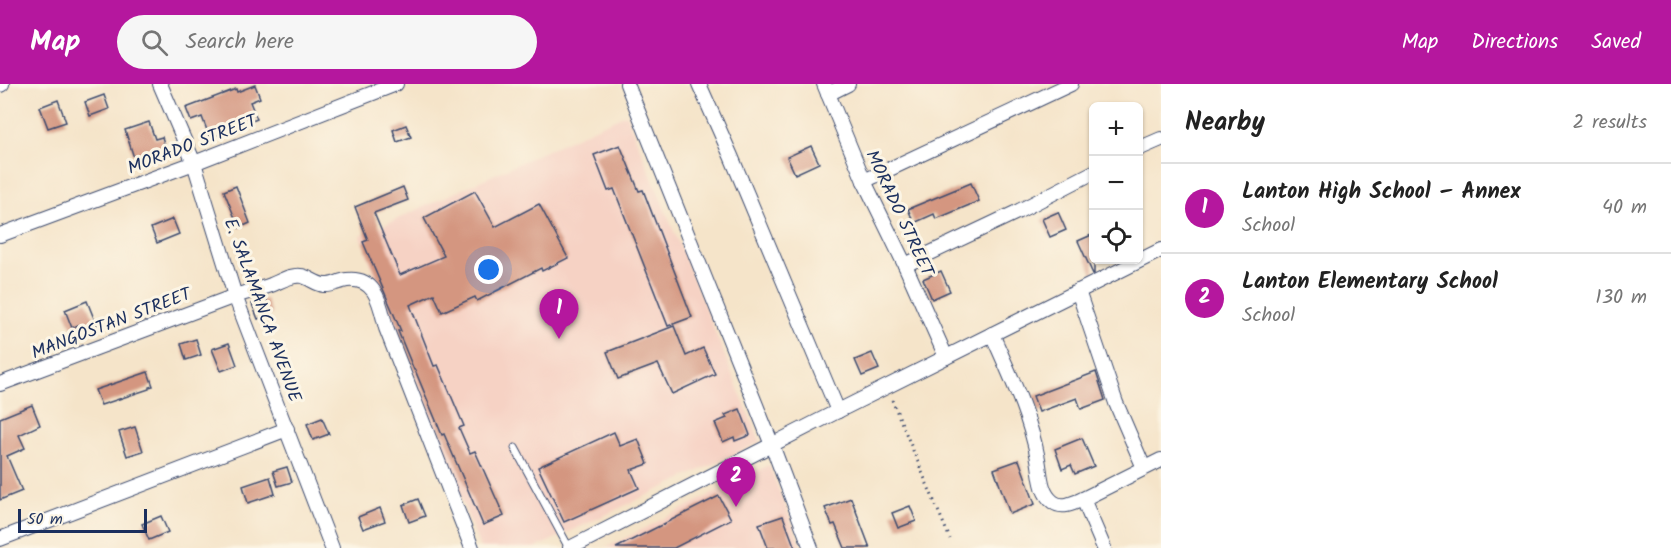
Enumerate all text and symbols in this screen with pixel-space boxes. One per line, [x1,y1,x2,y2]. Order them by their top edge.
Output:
search box [117,15,537,69]
text: Map [30,20,81,65]
text: Search here [186,25,294,60]
icon: search [138,26,171,59]
text: Map [1402,26,1438,59]
text: Directions [1471,26,1558,59]
text: Saved [1591,26,1641,59]
map controls [1089,102,1143,264]
button: + [1089,102,1143,156]
text: Nearby [1185,102,1265,144]
street label: MORADO STREET [123,107,263,183]
text: 2 results [1572,107,1647,139]
street label: MORADO STREET [857,145,941,283]
button: − [1089,156,1143,210]
text: Lanton High School – Annex [1242,175,1521,210]
text: 1 [1201,192,1208,224]
text: 40 m [1602,192,1647,224]
button: locate [1089,210,1143,264]
text: School [1242,210,1295,242]
street label: E. SALAMANCA AVENUE [215,214,309,407]
your location [474,255,503,284]
text: Lanton Elementary School [1242,265,1498,300]
street label: MANGOSTAN STREET [27,280,197,368]
text: 2 [1199,282,1210,314]
text: 130 m [1595,282,1647,314]
pin: 1 [540,290,578,339]
text: School [1242,300,1295,332]
pin: 2 [716,458,756,507]
scale bar [18,506,147,534]
text: 50 m [27,507,63,532]

